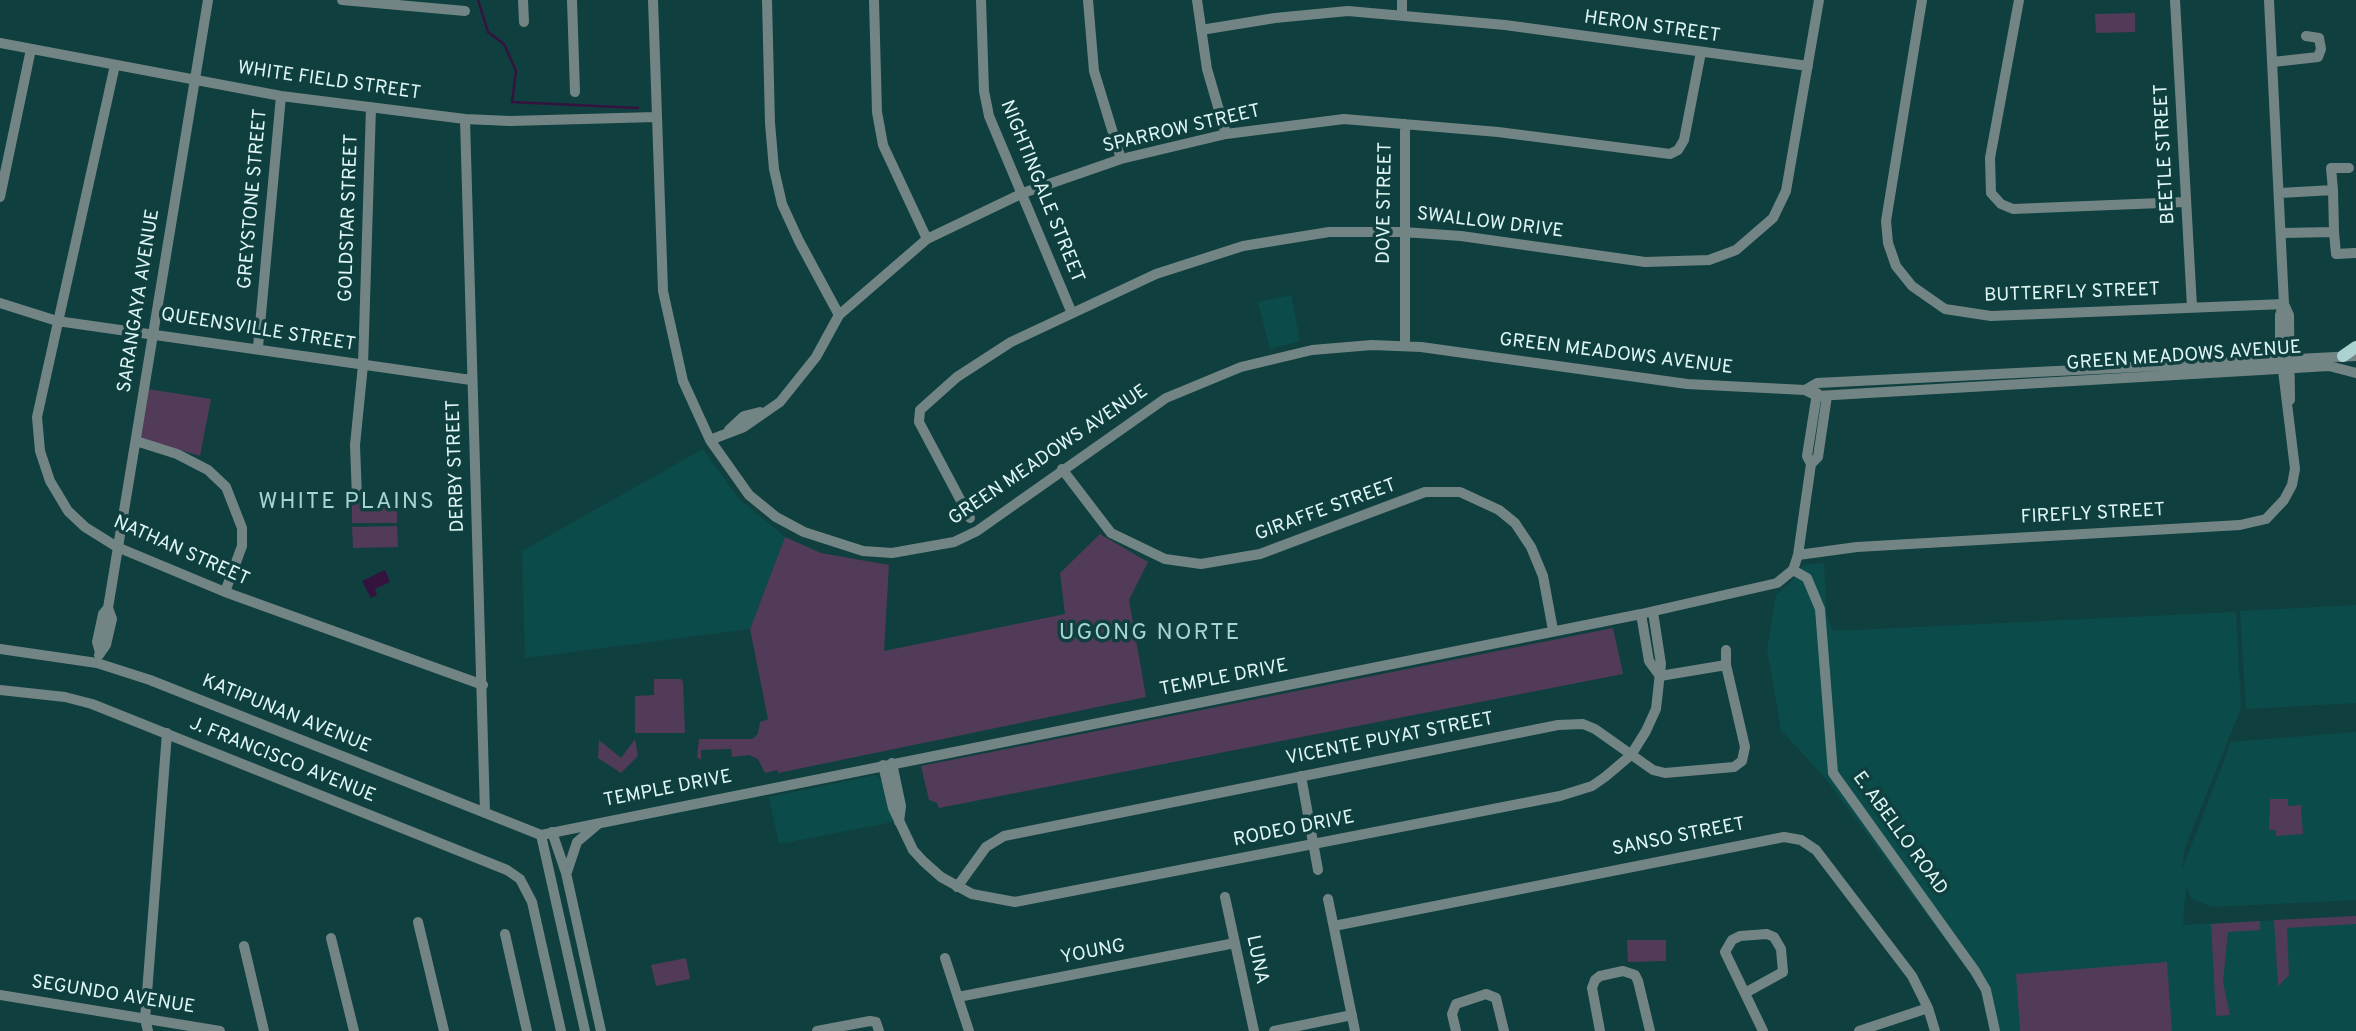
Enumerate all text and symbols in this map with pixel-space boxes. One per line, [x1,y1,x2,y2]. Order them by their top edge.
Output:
street label: HERON STREET [1582,7,1722,49]
street label: WHITE FIELD STREET [236,58,422,106]
street label: BEETLE STREET [2151,83,2181,225]
street label: NIGHTINGALE STREET [994,97,1088,287]
street label: SPARROW STREET [1101,101,1263,159]
street label: GREYSTONE STREET [235,108,273,290]
street label: GOLDSTAR STREET [336,134,364,302]
street label: DOVE STREET [1374,142,1398,264]
street label: SWALLOW DRIVE [1415,204,1565,244]
street label: SARANGAYA AVENUE [114,208,166,394]
street label: BUTTERFLY STREET [1984,280,2160,308]
street label: QUEENSVILLE STREET [159,304,357,358]
street label: GREEN MEADOWS AVENUE [1498,329,1734,381]
street label: GREEN MEADOWS AVENUE [2066,337,2302,377]
street label: GREEN MEADOWS AVENUE [945,381,1153,531]
street label: DERBY STREET [443,399,471,533]
street label: GIRAFFE STREET [1252,475,1400,547]
district label: WHITE PLAINS [260,489,434,517]
street label: FIREFLY STREET [2020,500,2166,530]
street label: NATHAN STREET [109,512,253,592]
district label: UGONG NORTE [1060,620,1240,648]
street label: TEMPLE DRIVE [1158,655,1290,703]
street label: KATIPUNAN AVENUE [198,671,374,759]
street label: VICENTE PUYAT STREET [1284,709,1496,771]
street label: J. FRANCISCO AVENUE [186,713,378,809]
street label: TEMPLE DRIVE [602,766,734,814]
street label: E. ABELLO ROAD [1847,768,1951,900]
street label: RODEO DRIVE [1231,807,1357,853]
street label: SANSO STREET [1611,814,1747,862]
street label: LUNA [1240,933,1272,987]
street label: YOUNG [1059,936,1127,970]
street label: SEGUNDO AVENUE [30,972,196,1020]

